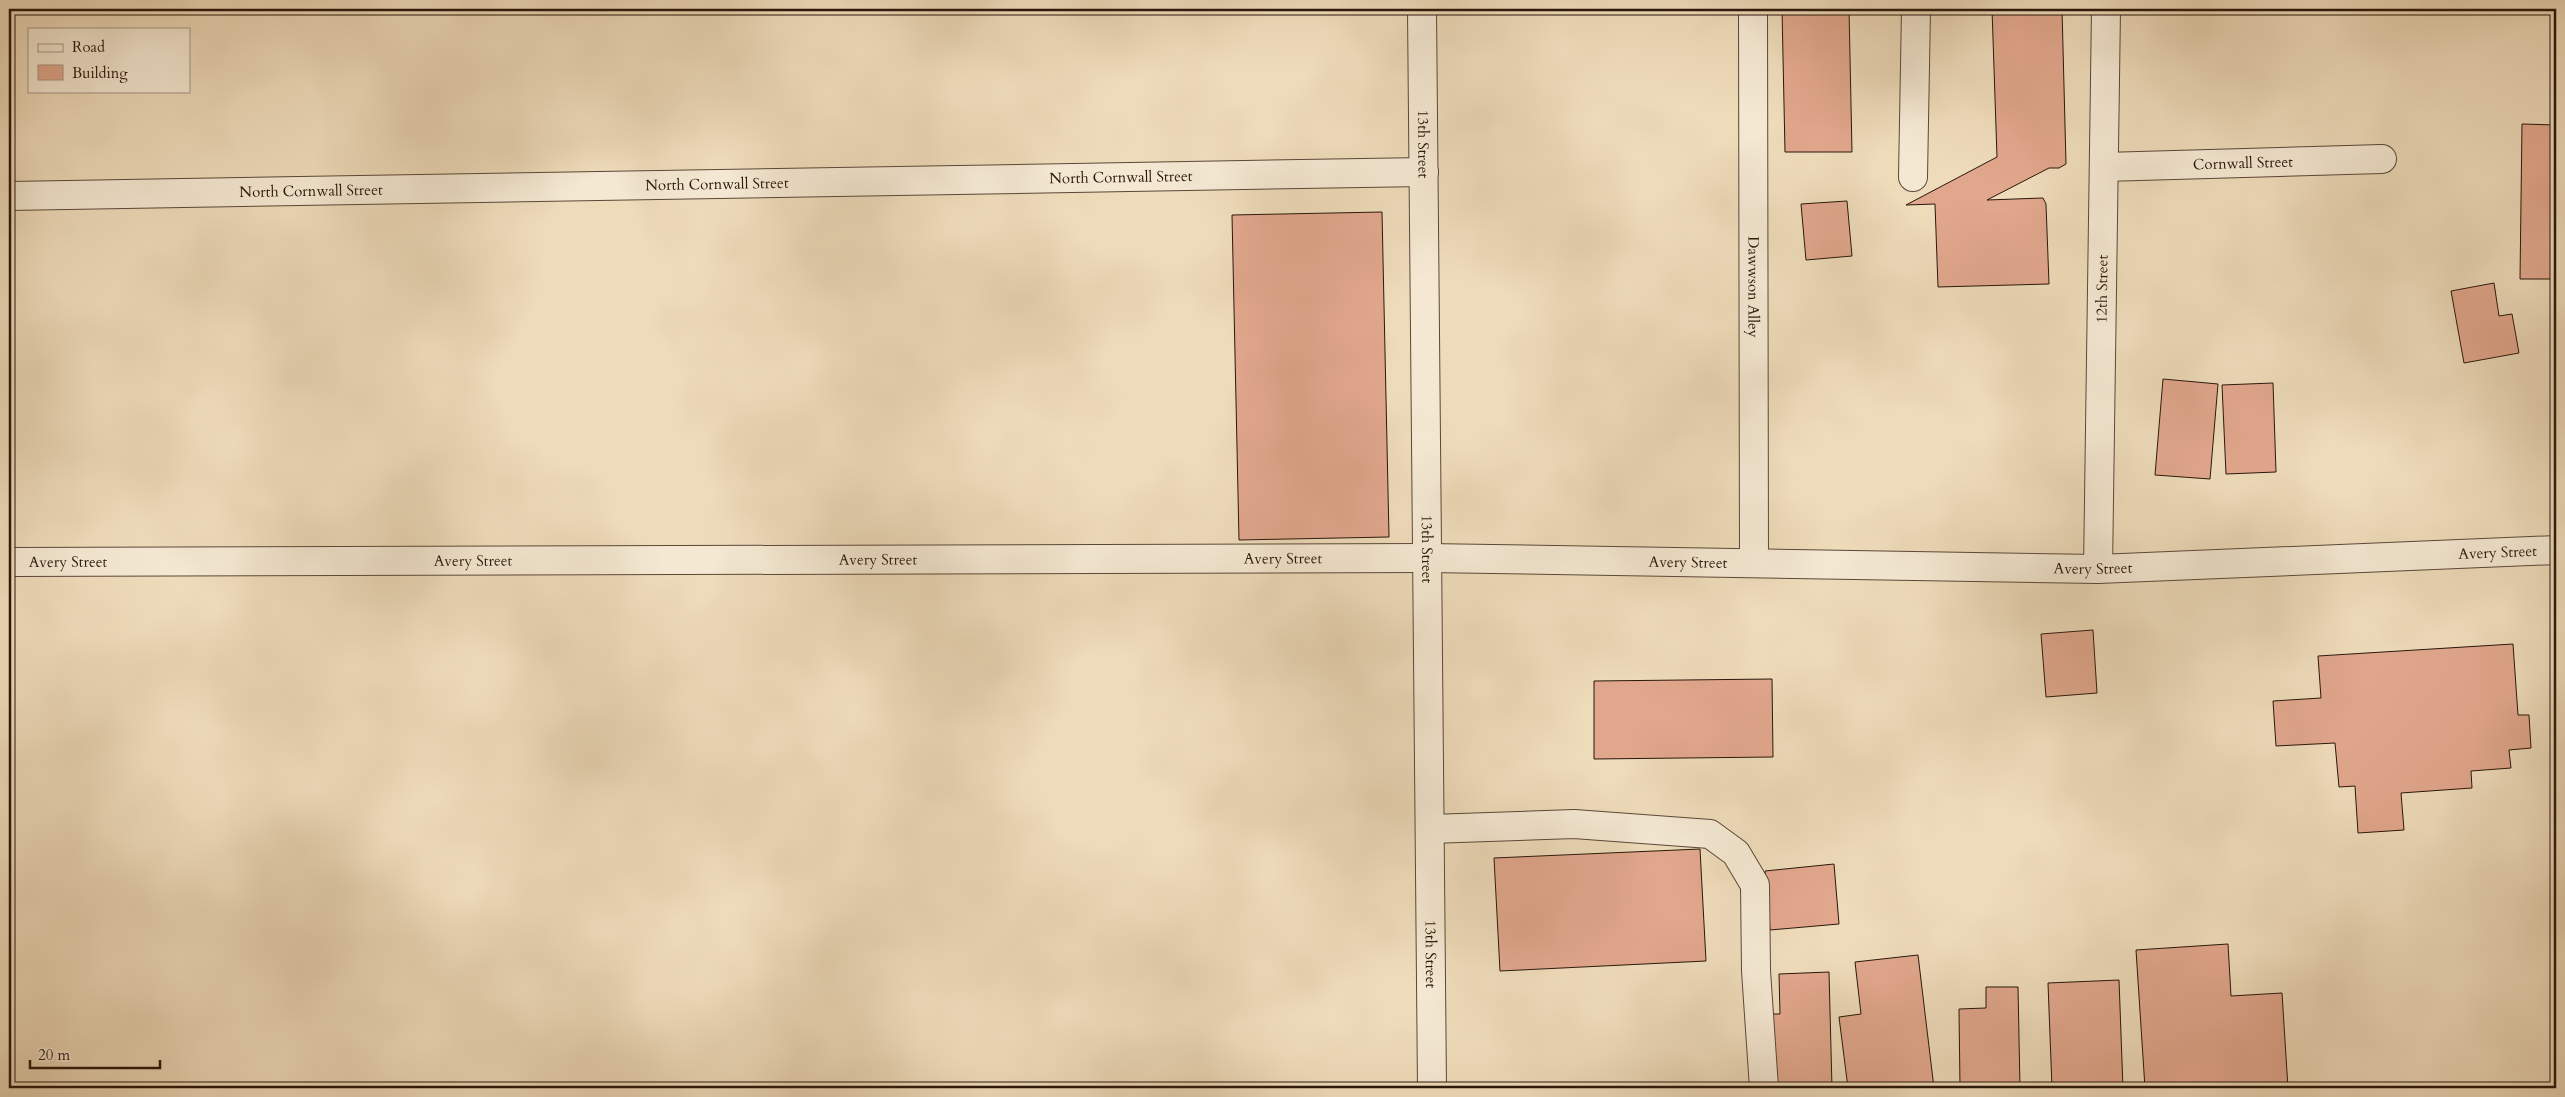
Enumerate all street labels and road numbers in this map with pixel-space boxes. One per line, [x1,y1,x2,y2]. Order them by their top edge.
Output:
street label: 13th Street [1413,110,1434,179]
street label: Cornwall Street [2193,152,2293,174]
street label: North Cornwall Street [1049,166,1193,188]
street label: North Cornwall Street [645,173,789,195]
street label: North Cornwall Street [239,180,383,202]
street label: Dawwson Alley [1743,236,1764,338]
street label: 12th Street [2092,254,2112,323]
street label: 13th Street [1417,515,1437,584]
street label: Avery Street [2458,541,2538,564]
street label: Avery Street [1244,548,1323,569]
street label: Avery Street [839,549,918,570]
street label: Avery Street [434,551,513,571]
street label: Avery Street [29,552,108,572]
street label: Avery Street [1648,552,1728,573]
street label: Avery Street [2053,558,2133,579]
street label: 13th Street [1420,920,1441,989]

